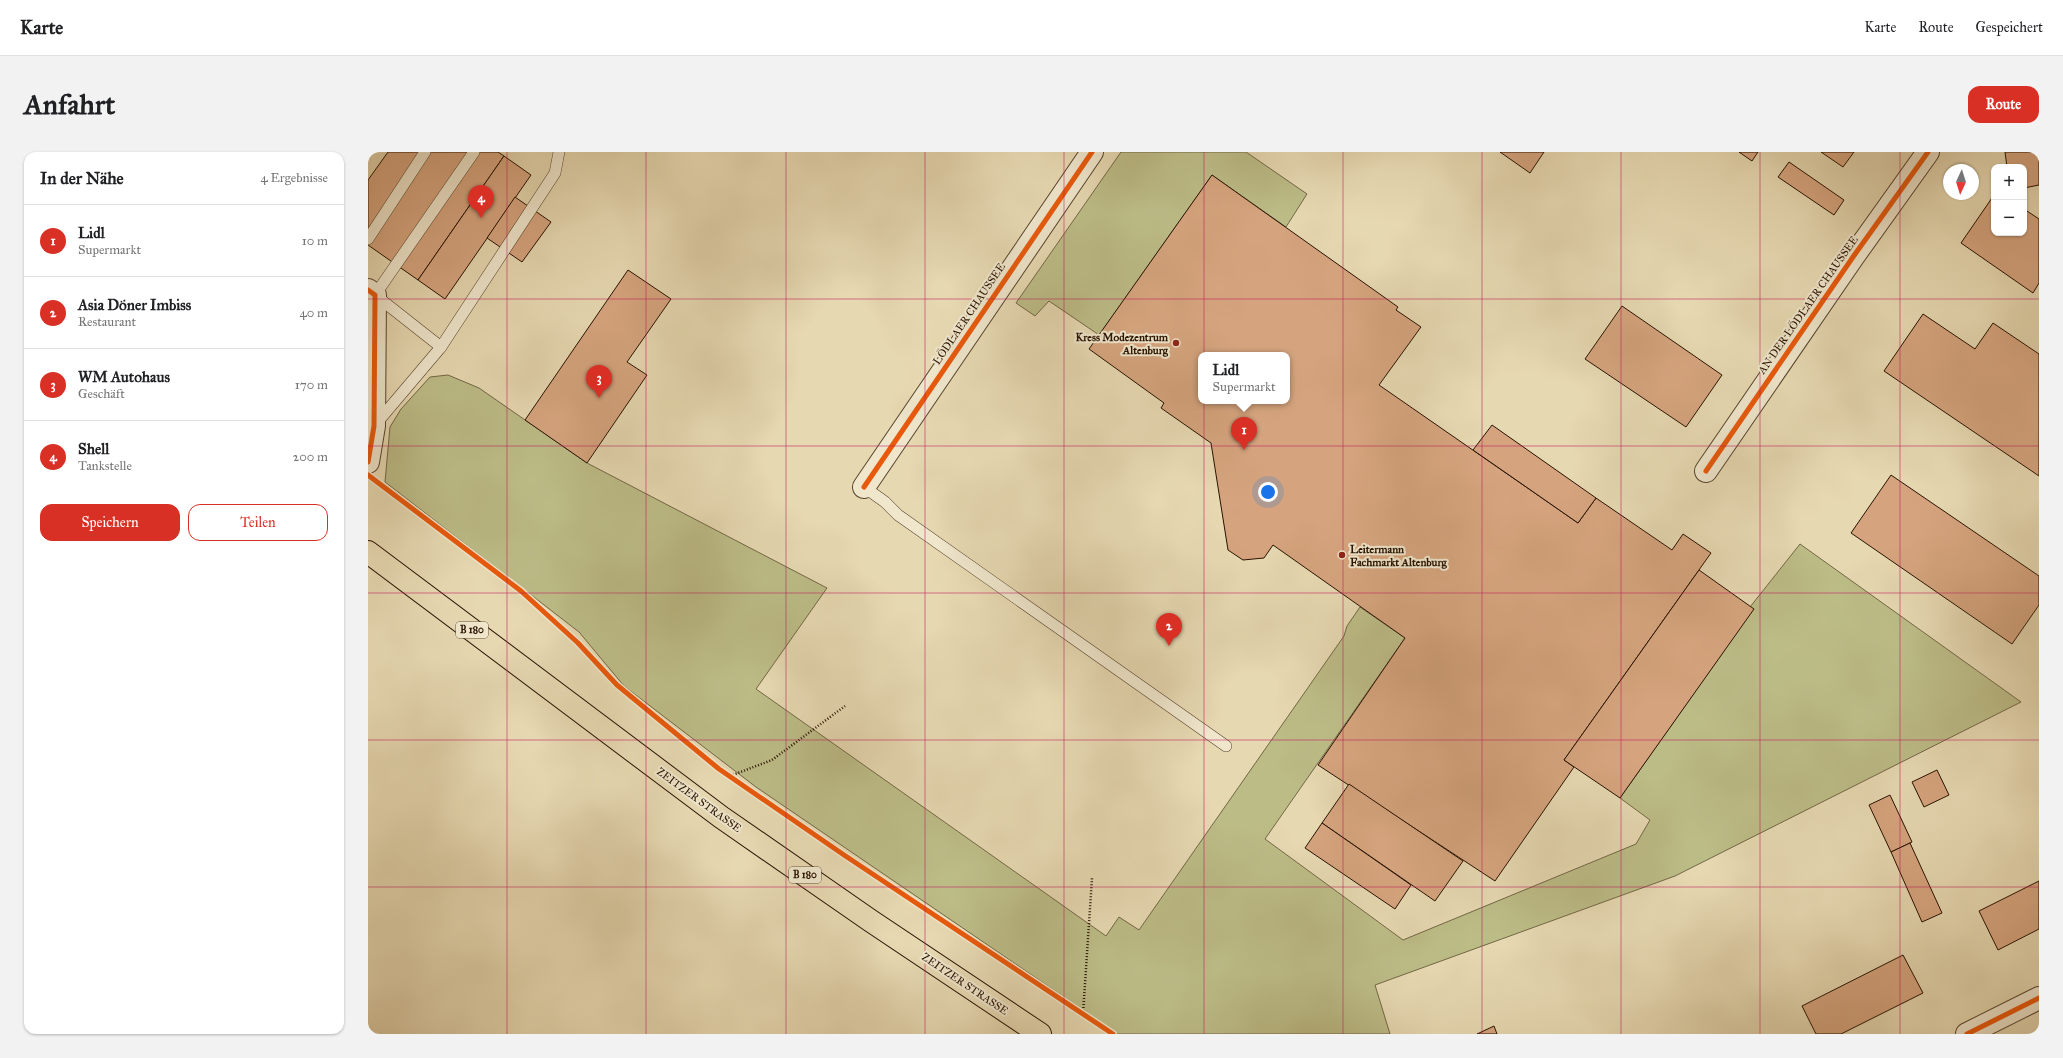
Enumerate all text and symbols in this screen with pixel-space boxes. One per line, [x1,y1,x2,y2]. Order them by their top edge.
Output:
text: Karte [20,16,63,39]
text: Karte [1864,19,1896,36]
text: Route [1918,19,1954,36]
text: Gespeichert [1976,19,2043,36]
button: Route [1968,86,2039,123]
text: Anfahrt [24,87,115,122]
north arrow [1943,164,1979,200]
map controls [1991,164,2027,236]
button: + [1991,164,2027,200]
text: In der Nähe [40,168,124,189]
text: 4 Ergebnisse [261,170,328,186]
pin: 4 [468,185,494,218]
button: − [1991,200,2027,236]
text: Lidl [78,224,105,242]
text: 1 [50,233,56,249]
text: 10 m [302,233,328,249]
street label: AN DER LÖDLAER CHAUSSEE [1754,233,1861,377]
text: Supermarkt [78,242,141,258]
street label: LÖDLAER CHAUSSEE [929,260,1008,367]
text: Asia Döner Imbiss [78,296,191,314]
text: 2 [50,305,56,321]
text: 40 m [299,305,328,321]
text: Restaurant [78,314,136,330]
place label: Kress Modezentrum Altenburg [1075,331,1169,357]
marker: Kress Modezentrum Altenburg [1171,338,1181,348]
popup [1198,352,1290,404]
text: Lidl [1213,361,1239,379]
pin: 3 [586,365,612,398]
text: WM Autohaus [78,368,170,386]
text: 3 [50,377,56,393]
text: 170 m [295,377,328,393]
text: Supermarkt [1213,379,1276,395]
text: Geschäft [78,386,125,402]
pin: 1 [1231,417,1257,450]
text: Shell [78,440,109,458]
text: 4 [49,449,57,465]
text: 200 m [293,449,328,465]
text: Tankstelle [78,458,132,474]
your location [1258,482,1278,502]
button: Speichern [40,504,180,541]
button: Teilen [188,504,328,541]
place label: Leitermann Fachmarkt Altenburg [1350,543,1448,569]
marker: Leitermann Fachmarkt Altenburg [1337,550,1347,560]
pin: 2 [1156,613,1182,646]
road number: B 180 [456,622,488,638]
street label: ZEITZER STRASSE [654,765,744,835]
road number: B 180 [789,867,821,883]
street label: ZEITZER STRASSE [919,950,1011,1018]

